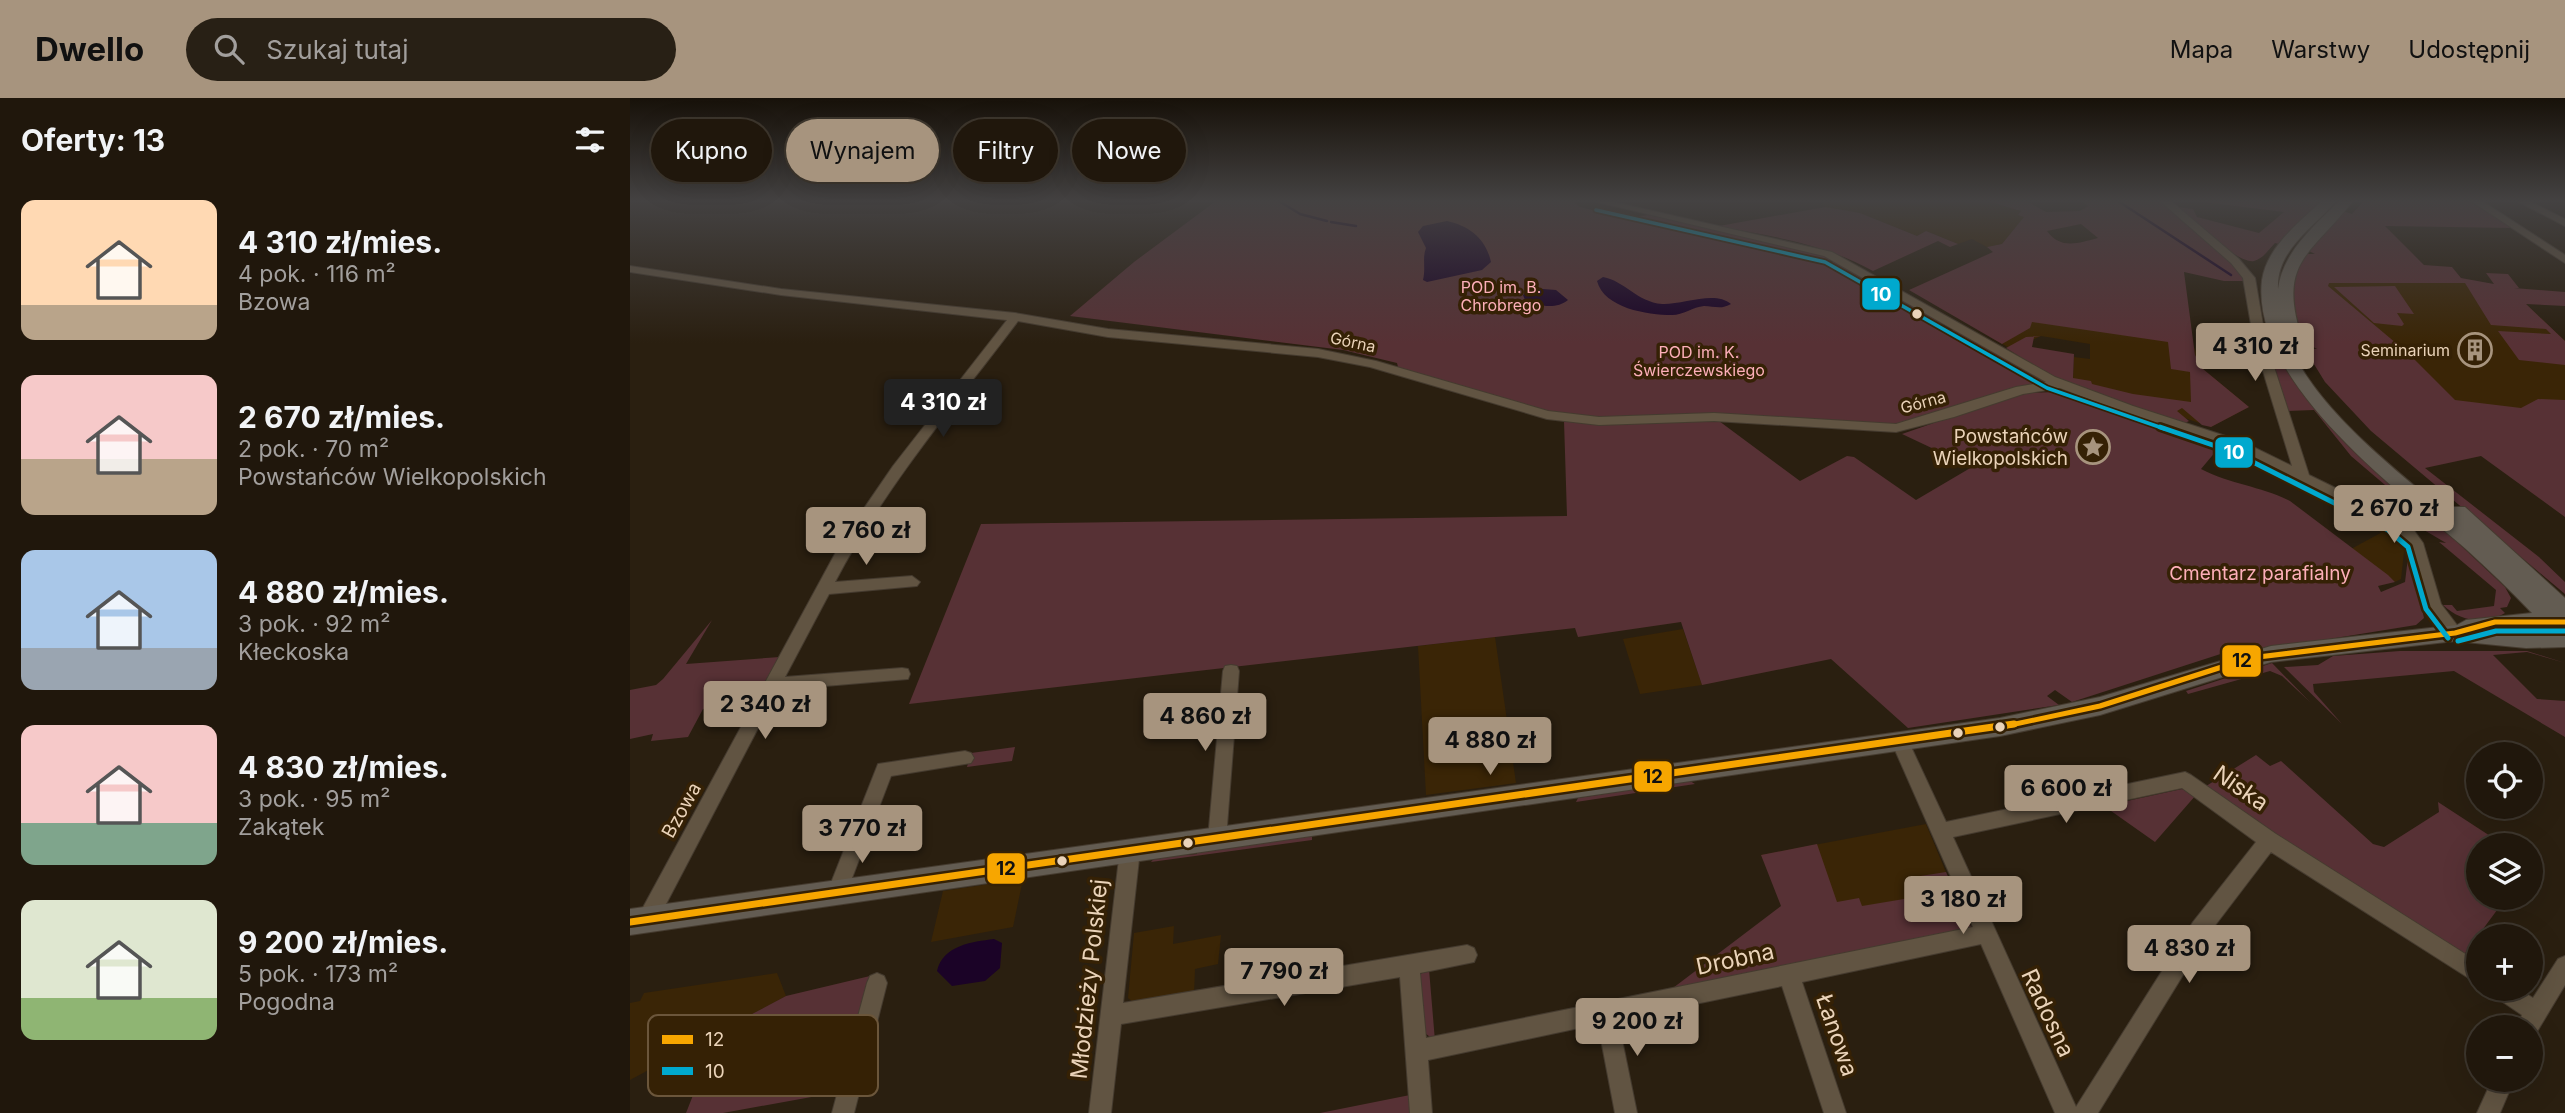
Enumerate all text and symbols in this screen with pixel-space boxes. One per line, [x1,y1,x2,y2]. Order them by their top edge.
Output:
search box [186,18,676,81]
text: Dwello [35,29,144,69]
icon: search [210,30,248,68]
text: Szukaj tutaj [266,34,409,65]
text: Mapa [2170,35,2233,64]
text: Warstwy [2271,35,2370,64]
text: Udostępnij [2408,35,2530,64]
chip: Kupno [651,119,772,182]
chip: Wynajem [786,119,939,182]
chip: Filtry [953,119,1058,182]
chip: Nowe [1072,119,1186,182]
icon: filters [571,121,609,159]
text: Oferty: 13 [21,122,165,158]
text: 4 310 zł/mies. [238,224,442,260]
icon: home [77,228,161,312]
text: 4 pok. · 116 m² [238,260,396,288]
park label: POD im. B. Chrobrego [1461,277,1541,315]
line badge: 10 [1861,277,1901,311]
text: 10 [1870,283,1892,306]
text: Bzowa [238,288,311,316]
unlabelled marker [1910,307,1924,321]
pin: 4 310 zł [2183,324,2327,383]
street label: Górna [1328,327,1378,357]
building icon: Seminarium [2456,331,2494,369]
text: 4 310 zł [2212,332,2298,360]
place label: Seminarium [2360,340,2450,360]
park label: POD im. K. Świerczewskiego [1633,342,1765,380]
pin: 4 310 zł [871,380,1015,439]
street label: Górna [1898,386,1948,418]
text: 4 310 zł [900,388,986,416]
text: 2 670 zł/mies. [238,399,445,435]
icon: home [77,403,161,487]
place label: Powstańców Wielkopolskich [1933,425,2068,470]
place icon: Powstańców Wielkopolskich [2074,428,2112,466]
text: 2 pok. · 70 m² [238,435,389,463]
line badge: 10 [2214,436,2254,469]
text: 10 [2223,441,2245,464]
text: Powstańców Wielkopolskich [238,463,546,491]
pin: 2 670 zł [2322,486,2466,545]
text: 2 670 zł [2350,494,2438,522]
pin: 2 760 zł [794,508,938,567]
text: 2 760 zł [822,516,910,544]
park label: Cmentarz parafialny [2169,562,2351,585]
text: 4 880 zł/mies. [238,574,449,610]
icon: home [77,578,161,662]
text: 3 pok. · 92 m² [238,610,390,638]
text: Kłeckoska [238,638,349,666]
line badge: 12 [2221,644,2262,678]
text: 12 [2232,649,2252,672]
pin: 2 340 zł [693,682,837,741]
text: 2 340 zł [720,690,810,718]
pin: 4 860 zł [1133,694,1277,753]
text: 4 860 zł [1159,702,1251,730]
pin: 4 880 zł [1418,718,1562,777]
unlabelled marker [1993,720,2007,734]
text: 4 880 zł [1444,726,1536,754]
unlabelled marker [1951,726,1965,740]
map controls [2466,742,2543,1092]
button: locate [2466,742,2543,819]
text: 4 830 zł/mies. [238,749,449,785]
icon: home [77,753,161,837]
street label: Niska [2208,759,2274,817]
line badge: 12 [1633,760,1673,793]
text: 12 [1643,765,1663,788]
pin: 6 600 zł [1994,766,2138,825]
text: 6 600 zł [2020,774,2112,802]
street label: Bzowa [657,778,706,842]
text: 3 pok. · 95 m² [238,785,390,813]
pin: 3 770 zł [790,806,934,865]
text: Zakątek [238,813,324,841]
text: 3 770 zł [818,814,906,842]
button: layers [2466,833,2543,910]
unlabelled marker [1181,836,1195,850]
line badge: 12 [986,852,1026,885]
unlabelled marker [1055,854,1069,868]
text: 12 [996,857,1016,880]
pin: 3 180 zł [1891,876,2035,936]
street label: Młodzieży Polskiej [1065,878,1113,1080]
text: 3 180 zł [1920,885,2006,913]
text: 9 200 zł/mies. [238,924,448,960]
button: + [2466,924,2543,1001]
pin: 4 830 zł [2117,926,2261,985]
icon: home [77,928,161,1012]
text: 4 830 zł [2143,934,2235,962]
street label: Drobna [1693,937,1777,981]
pin: 7 790 zł [1212,948,1356,1008]
text: 7 790 zł [1240,957,1328,985]
text: 5 pok. · 173 m² [238,960,398,988]
street label: Radosna [2015,964,2081,1062]
text: Pogodna [238,988,335,1016]
street label: Łanowa [1810,990,1864,1080]
pin: 9 200 zł [1565,998,1709,1058]
text: 9 200 zł [1592,1007,1682,1035]
legend [648,1015,878,1096]
button: − [2466,1015,2543,1092]
text: 12 [705,1028,724,1051]
text: 10 [705,1060,725,1083]

